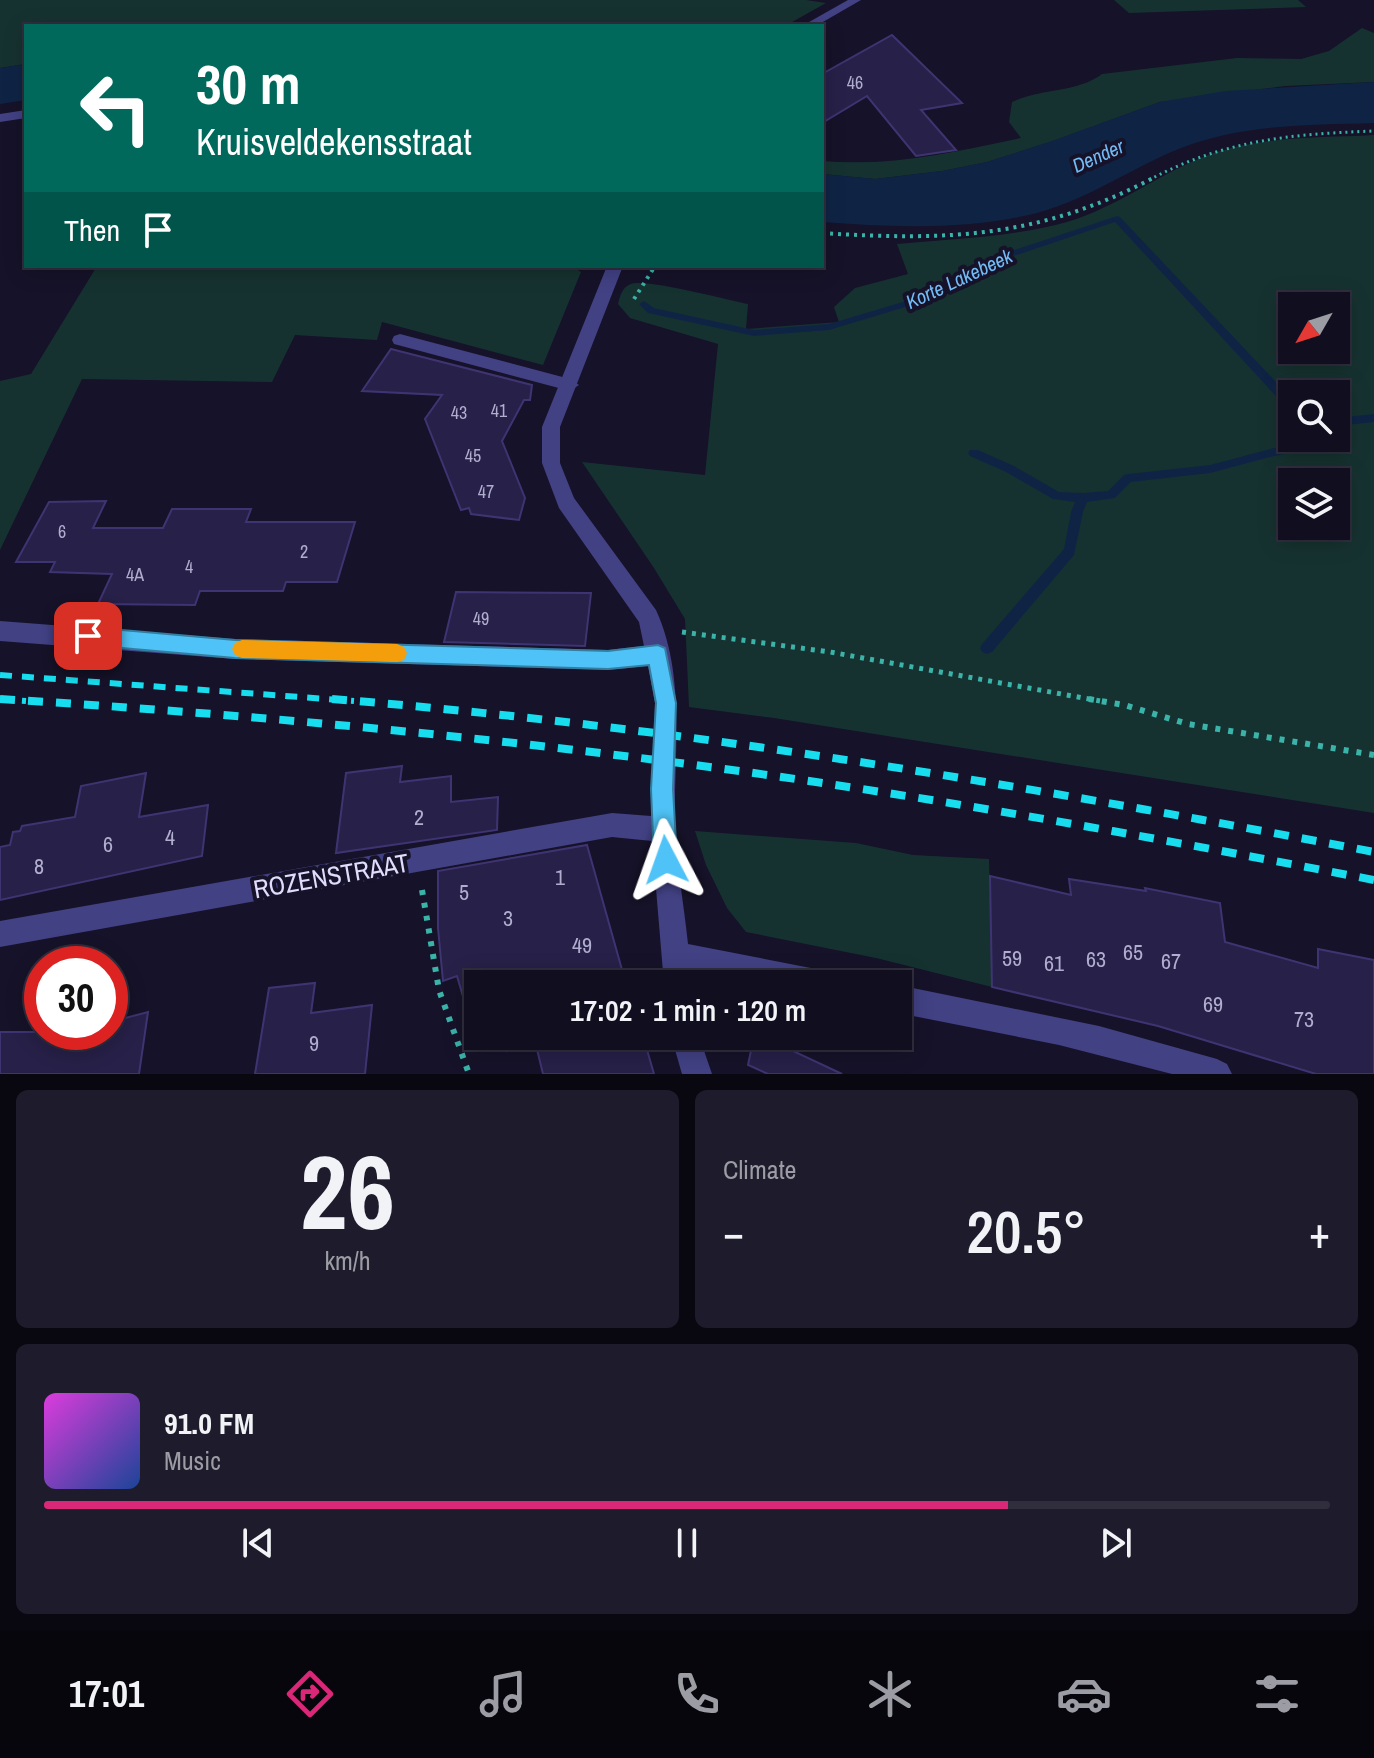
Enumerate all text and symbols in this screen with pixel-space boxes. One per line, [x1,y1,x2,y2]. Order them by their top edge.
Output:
text: 30 m [196,46,301,121]
icon: left [64,56,168,160]
house number: 46 [847,70,863,95]
text: Kruisveldekensstraat [196,118,472,166]
water label: Dender [1068,132,1128,179]
icon: arrive [136,208,180,252]
text: Then [64,210,120,250]
water label: Korte Lakebeek [901,242,1017,315]
north arrow [1278,292,1350,364]
map controls [1278,292,1350,540]
button: search [1278,380,1350,452]
house number: 41 [491,398,508,423]
house number: 43 [451,400,467,425]
house number: 45 [465,443,481,468]
button: layers [1278,468,1350,540]
house number: 47 [478,479,494,504]
house number: 6 [58,519,66,544]
house number: 2 [300,539,308,564]
house number: 4 [185,554,193,579]
house number: 4A [126,562,144,587]
pin [54,602,122,670]
house number: 49 [473,606,489,631]
icon: arrive [66,614,110,658]
house number: 2 [414,802,424,832]
position arrow [624,818,708,902]
house number: 4 [165,822,175,852]
house number: 6 [103,829,113,859]
street label: ROZENSTRAAT [250,845,411,906]
house number: 8 [34,851,44,881]
house number: 1 [555,862,565,892]
house number: 5 [459,877,469,907]
house number: 3 [503,903,513,933]
house number: 49 [572,930,592,960]
house number: 65 [1123,937,1143,967]
house number: 59 [1002,943,1022,973]
house number: 63 [1086,944,1106,974]
speed limit sign: 30 [24,946,128,1050]
house number: 67 [1161,946,1181,976]
house number: 61 [1044,948,1064,978]
house number: 69 [1203,989,1223,1019]
text: 17:02 · 1 min · 120 m [570,990,806,1030]
house number: 73 [1294,1004,1314,1034]
house number: 9 [309,1028,319,1058]
text: 26 [300,1121,395,1261]
text: Climate [723,1152,796,1187]
text: 20.5° [967,1191,1086,1272]
text: − [723,1202,744,1262]
text: + [1309,1202,1330,1262]
text: km/h [324,1243,371,1278]
text: 91.0 FM [164,1403,254,1443]
text: Music [164,1443,221,1478]
icon: previous [236,1521,280,1565]
icon: pause [665,1521,709,1565]
icon: next [1094,1521,1138,1565]
icon: directions [282,1666,338,1722]
icon: music [475,1666,531,1722]
icon: phone [669,1666,725,1722]
icon: climate [862,1666,918,1722]
icon: car [1056,1666,1112,1722]
icon: filters [1249,1666,1305,1722]
text: 17:01 [69,1670,144,1718]

